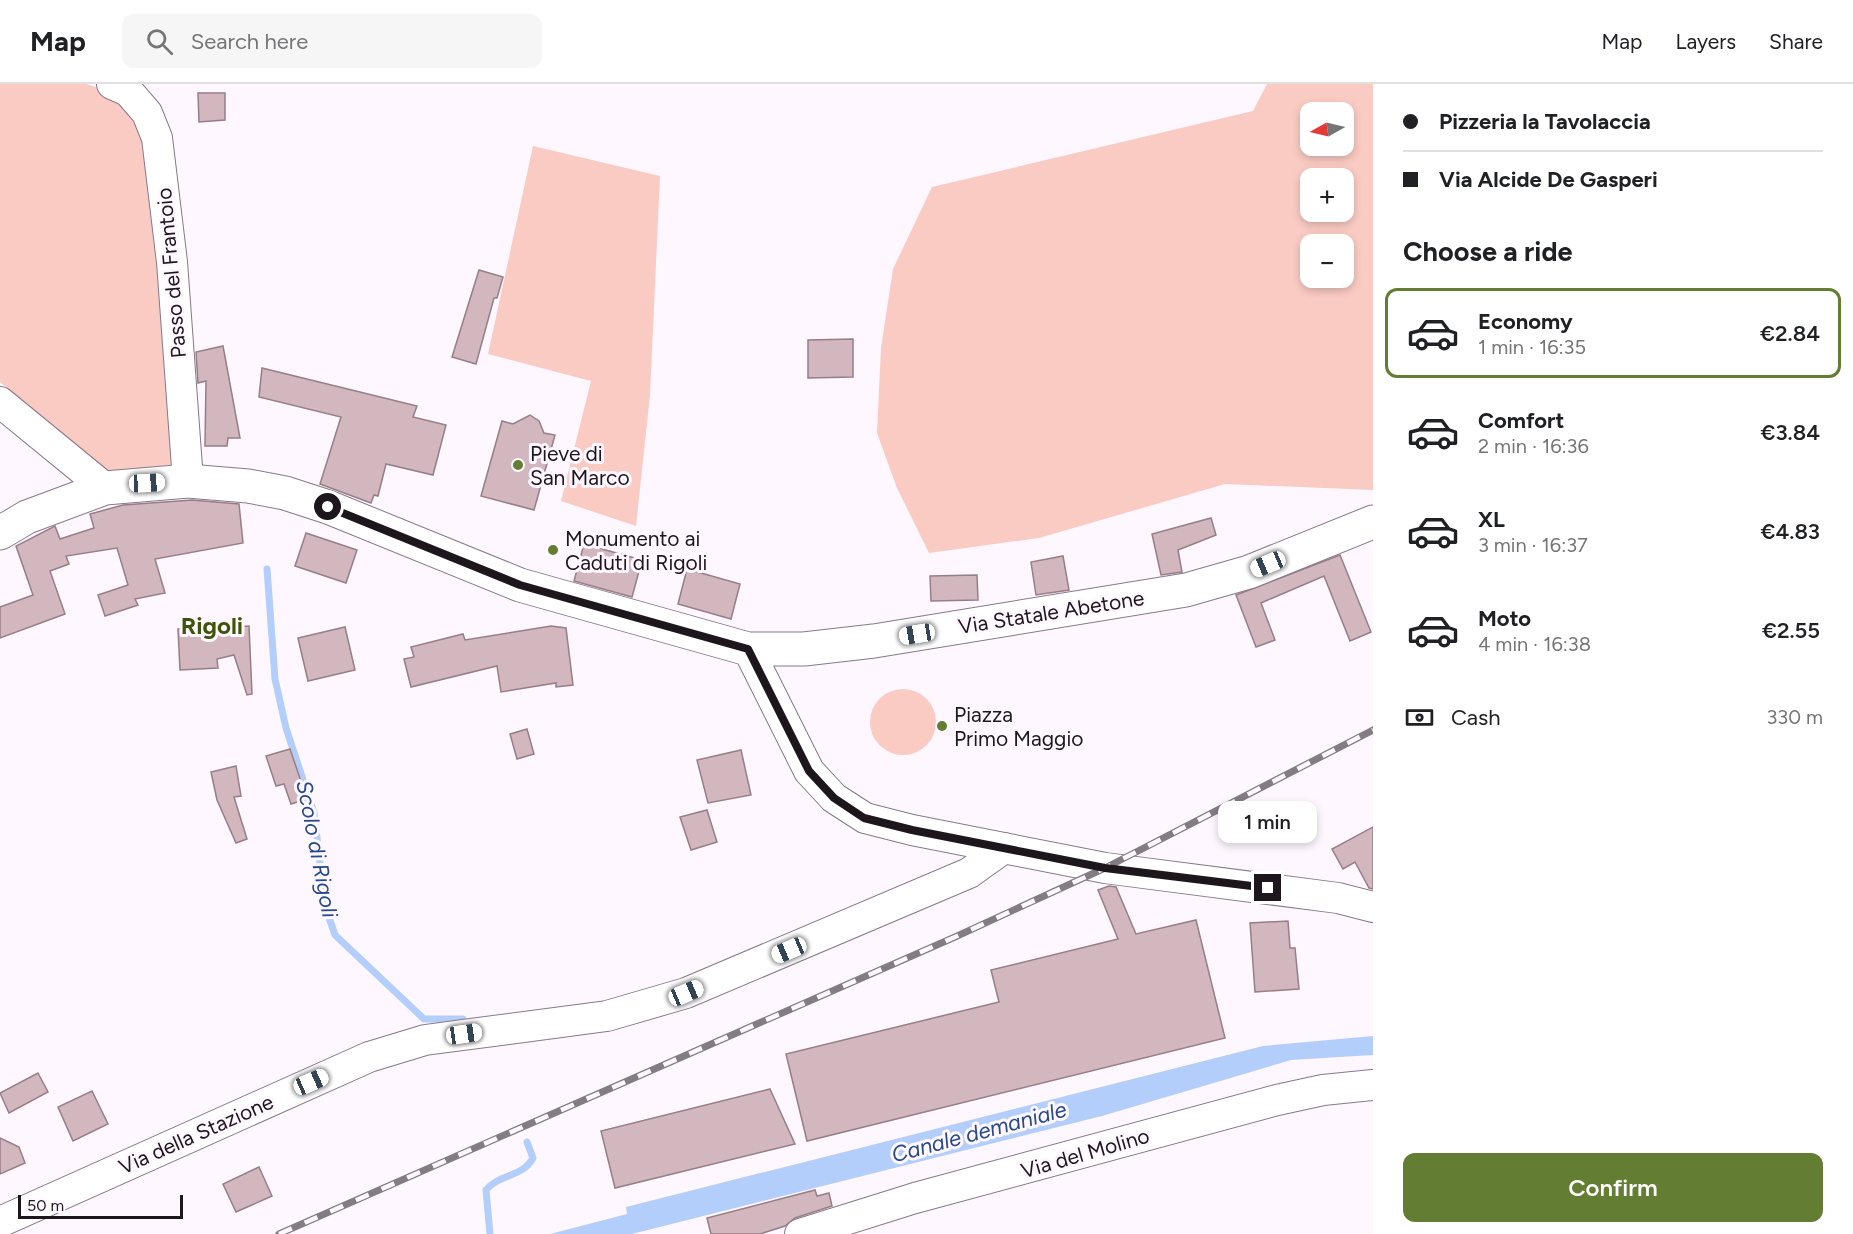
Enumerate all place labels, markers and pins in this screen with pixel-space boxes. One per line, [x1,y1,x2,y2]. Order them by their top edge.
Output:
place label: Pieve di San Marco [530,441,630,490]
marker: Pieve di San Marco [511,458,525,472]
place label: Monumento ai Caduti di Rigoli [565,526,707,575]
marker: Monumento ai Caduti di Rigoli [546,543,560,557]
place label: Piazza Primo Maggio [954,702,1083,751]
marker: Piazza Primo Maggio [935,719,949,733]

